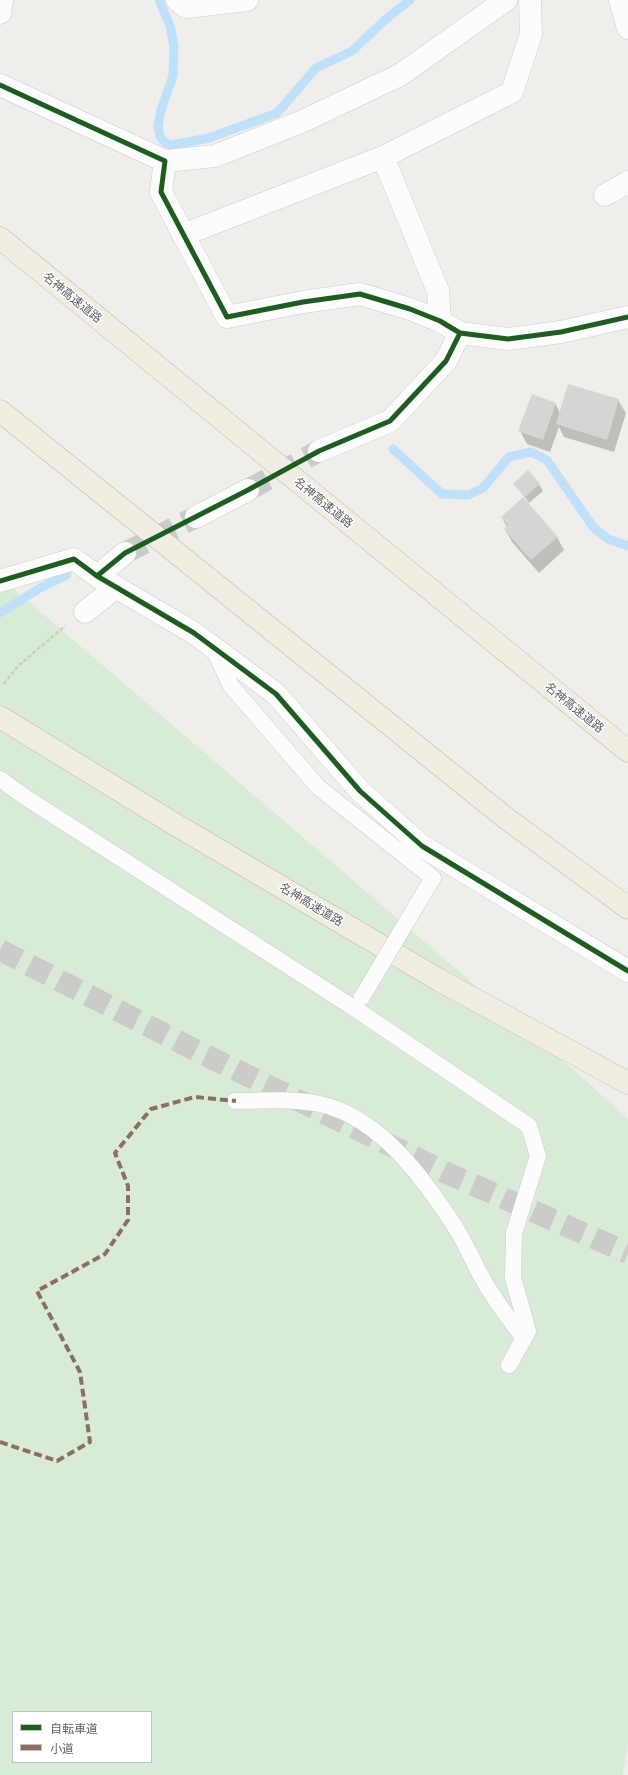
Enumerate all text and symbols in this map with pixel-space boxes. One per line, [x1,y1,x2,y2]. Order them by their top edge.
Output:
street label: 名神高速道路 [39,270,105,326]
street label: 名神高速道路 [290,475,356,531]
street label: 名神高速道路 [541,680,607,736]
street label: 名神高速道路 [276,880,346,930]
legend [12,1711,152,1763]
text: 自転車道 [50,1722,98,1736]
text: 小道 [50,1742,74,1756]

